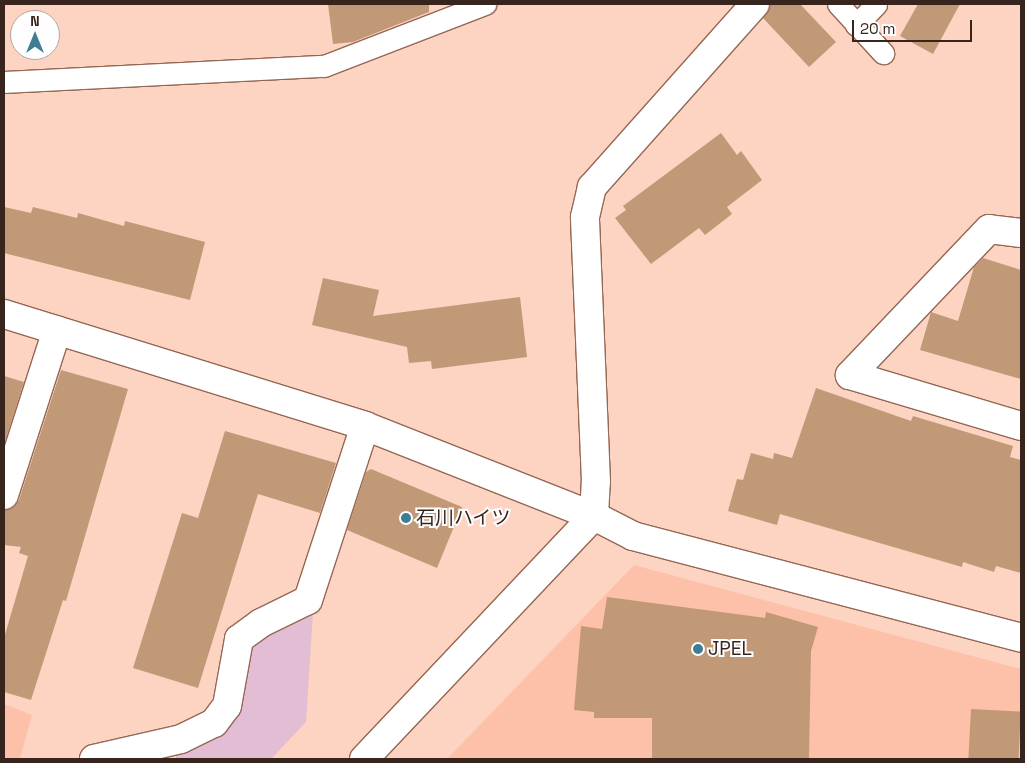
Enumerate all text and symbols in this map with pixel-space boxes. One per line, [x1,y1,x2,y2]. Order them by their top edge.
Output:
north arrow [10,10,60,60]
scale bar [855,10,975,42]
text: N [30,12,40,30]
text: 20 m [860,19,895,38]
place label: 石川ハイツ [416,507,511,529]
marker: 石川ハイツ [400,512,412,524]
place label: JPEL [708,638,752,660]
marker: JPEL [692,643,704,655]

